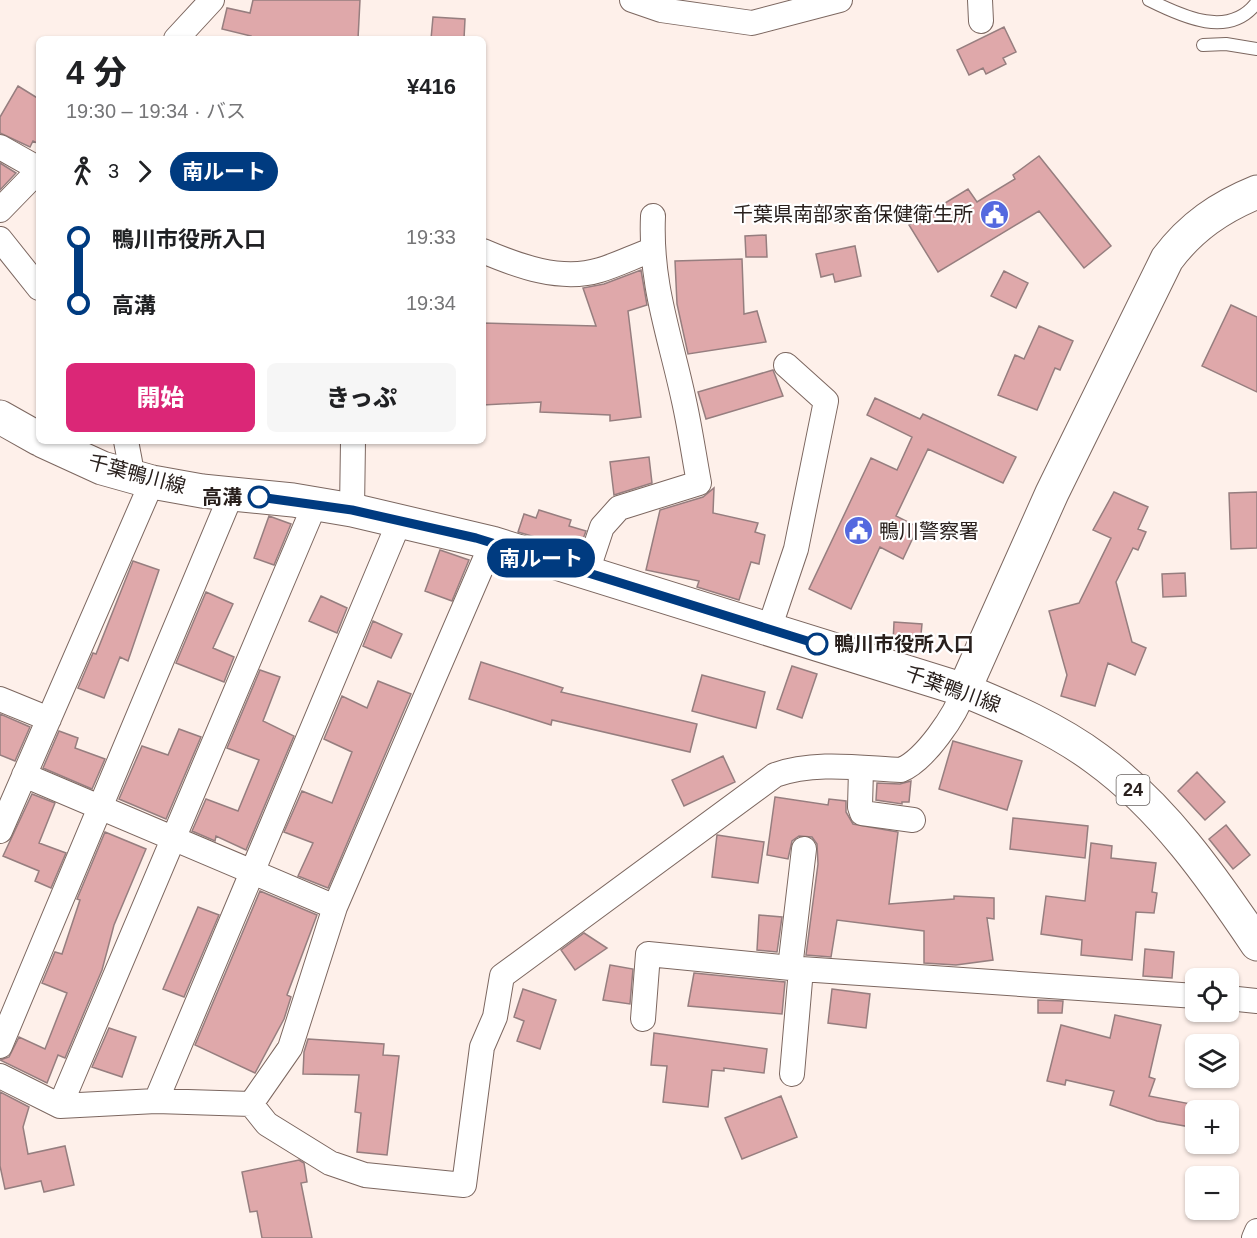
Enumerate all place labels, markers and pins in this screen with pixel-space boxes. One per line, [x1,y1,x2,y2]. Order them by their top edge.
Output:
public building icon: 千葉県南部家畜保健衛生所 [978,198,1010,230]
place label: 千葉県南部家畜保健衛生所 [733,203,973,225]
place label: 高溝 [202,486,242,508]
marker: 高溝 [248,486,270,508]
public building icon: 鴨川警察署 [842,515,874,547]
place label: 鴨川警察署 [879,520,979,542]
marker: 鴨川市役所入口 [806,633,828,655]
place label: 鴨川市役所入口 [834,633,974,655]

